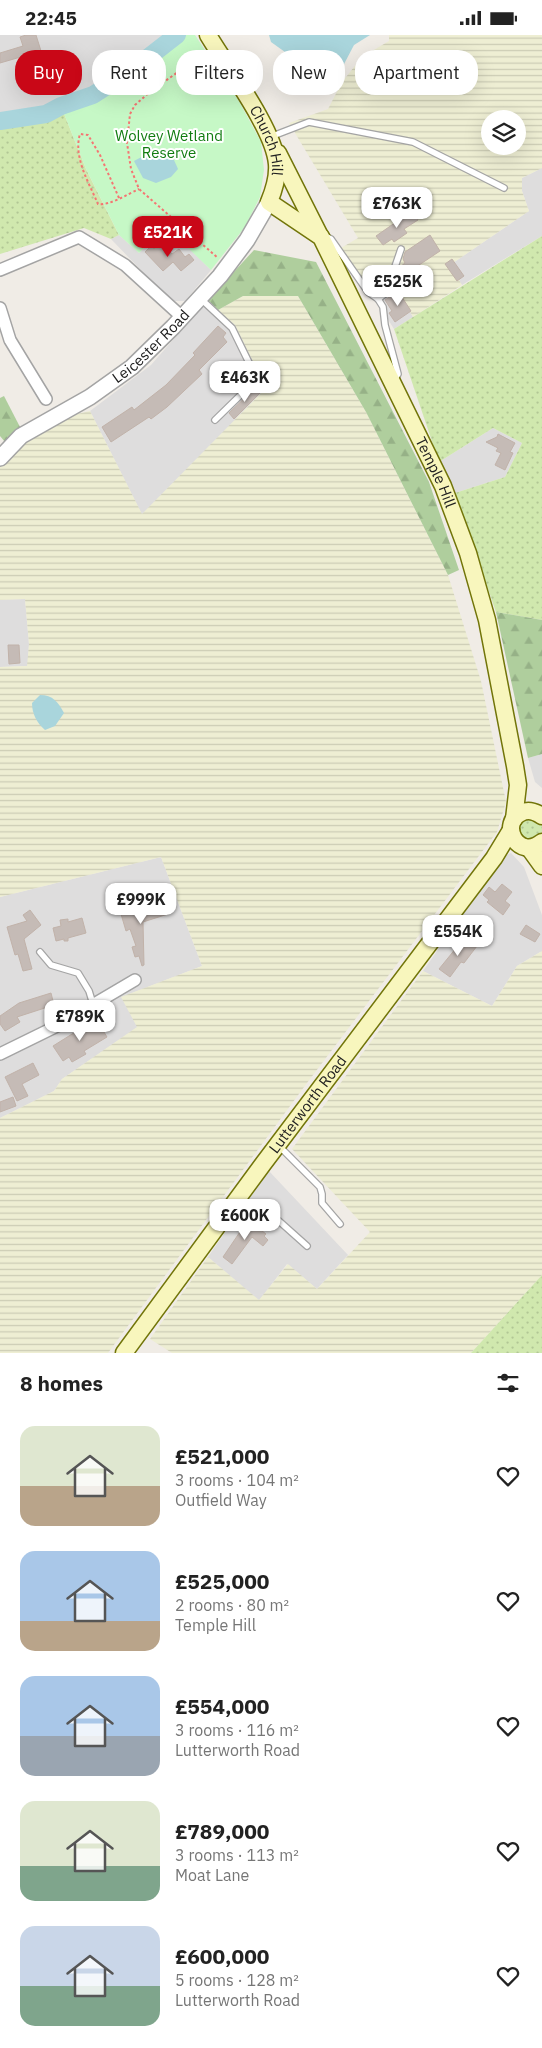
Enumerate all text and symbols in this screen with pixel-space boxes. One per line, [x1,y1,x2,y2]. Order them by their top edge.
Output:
text: 22:45 [25,6,77,30]
chip: Buy [15,50,82,95]
chip: Rent [92,50,166,95]
chip: Filters [176,50,263,95]
chip: New [273,50,345,95]
chip: Apartment [355,50,478,95]
street label: Church Hill [246,102,287,177]
map controls [481,110,526,155]
button: layers [481,110,526,155]
park label: Wolvey Wetland Reserve [115,126,223,162]
pin: £763K [362,187,432,229]
text: £763K [372,193,422,213]
pin: £521K [133,215,203,258]
text: £521K [143,222,193,242]
pin: £525K [363,265,433,307]
text: £525K [373,271,423,291]
street label: Leicester Road [108,305,193,387]
pin: £463K [210,361,280,403]
text: £463K [220,367,270,387]
street label: Temple Hill [411,434,460,510]
pin: £999K [106,883,176,925]
text: £999K [116,889,166,909]
pin: £554K [423,915,493,957]
text: £554K [433,921,483,941]
pin: £789K [45,999,115,1042]
text: £789K [55,1006,105,1026]
street label: Lutterworth Road [264,1052,350,1157]
pin: £600K [210,1199,280,1241]
text: £600K [220,1205,270,1225]
text: 8 homes [20,1369,103,1397]
icon: filters [494,1369,522,1397]
text: £521,000 [175,1442,269,1470]
icon: home [60,1446,120,1506]
icon: heart [494,1462,522,1490]
text: 3 rooms · 104 m² [175,1470,299,1490]
text: Outfield Way [175,1490,267,1510]
text: £525,000 [175,1567,269,1595]
icon: home [60,1571,120,1631]
icon: heart [494,1587,522,1615]
text: 2 rooms · 80 m² [175,1595,289,1615]
text: Temple Hill [175,1615,256,1635]
text: £554,000 [175,1692,269,1720]
icon: home [60,1696,120,1756]
icon: heart [494,1712,522,1740]
text: 3 rooms · 116 m² [175,1720,299,1740]
text: Lutterworth Road [175,1740,300,1760]
text: £789,000 [175,1817,269,1845]
icon: home [60,1821,120,1881]
icon: heart [494,1837,522,1865]
text: 3 rooms · 113 m² [175,1845,299,1865]
text: Moat Lane [175,1865,249,1885]
text: £600,000 [175,1942,269,1970]
icon: home [60,1946,120,2006]
icon: heart [494,1962,522,1990]
text: 5 rooms · 128 m² [175,1970,299,1990]
text: Lutterworth Road [175,1990,300,2010]

